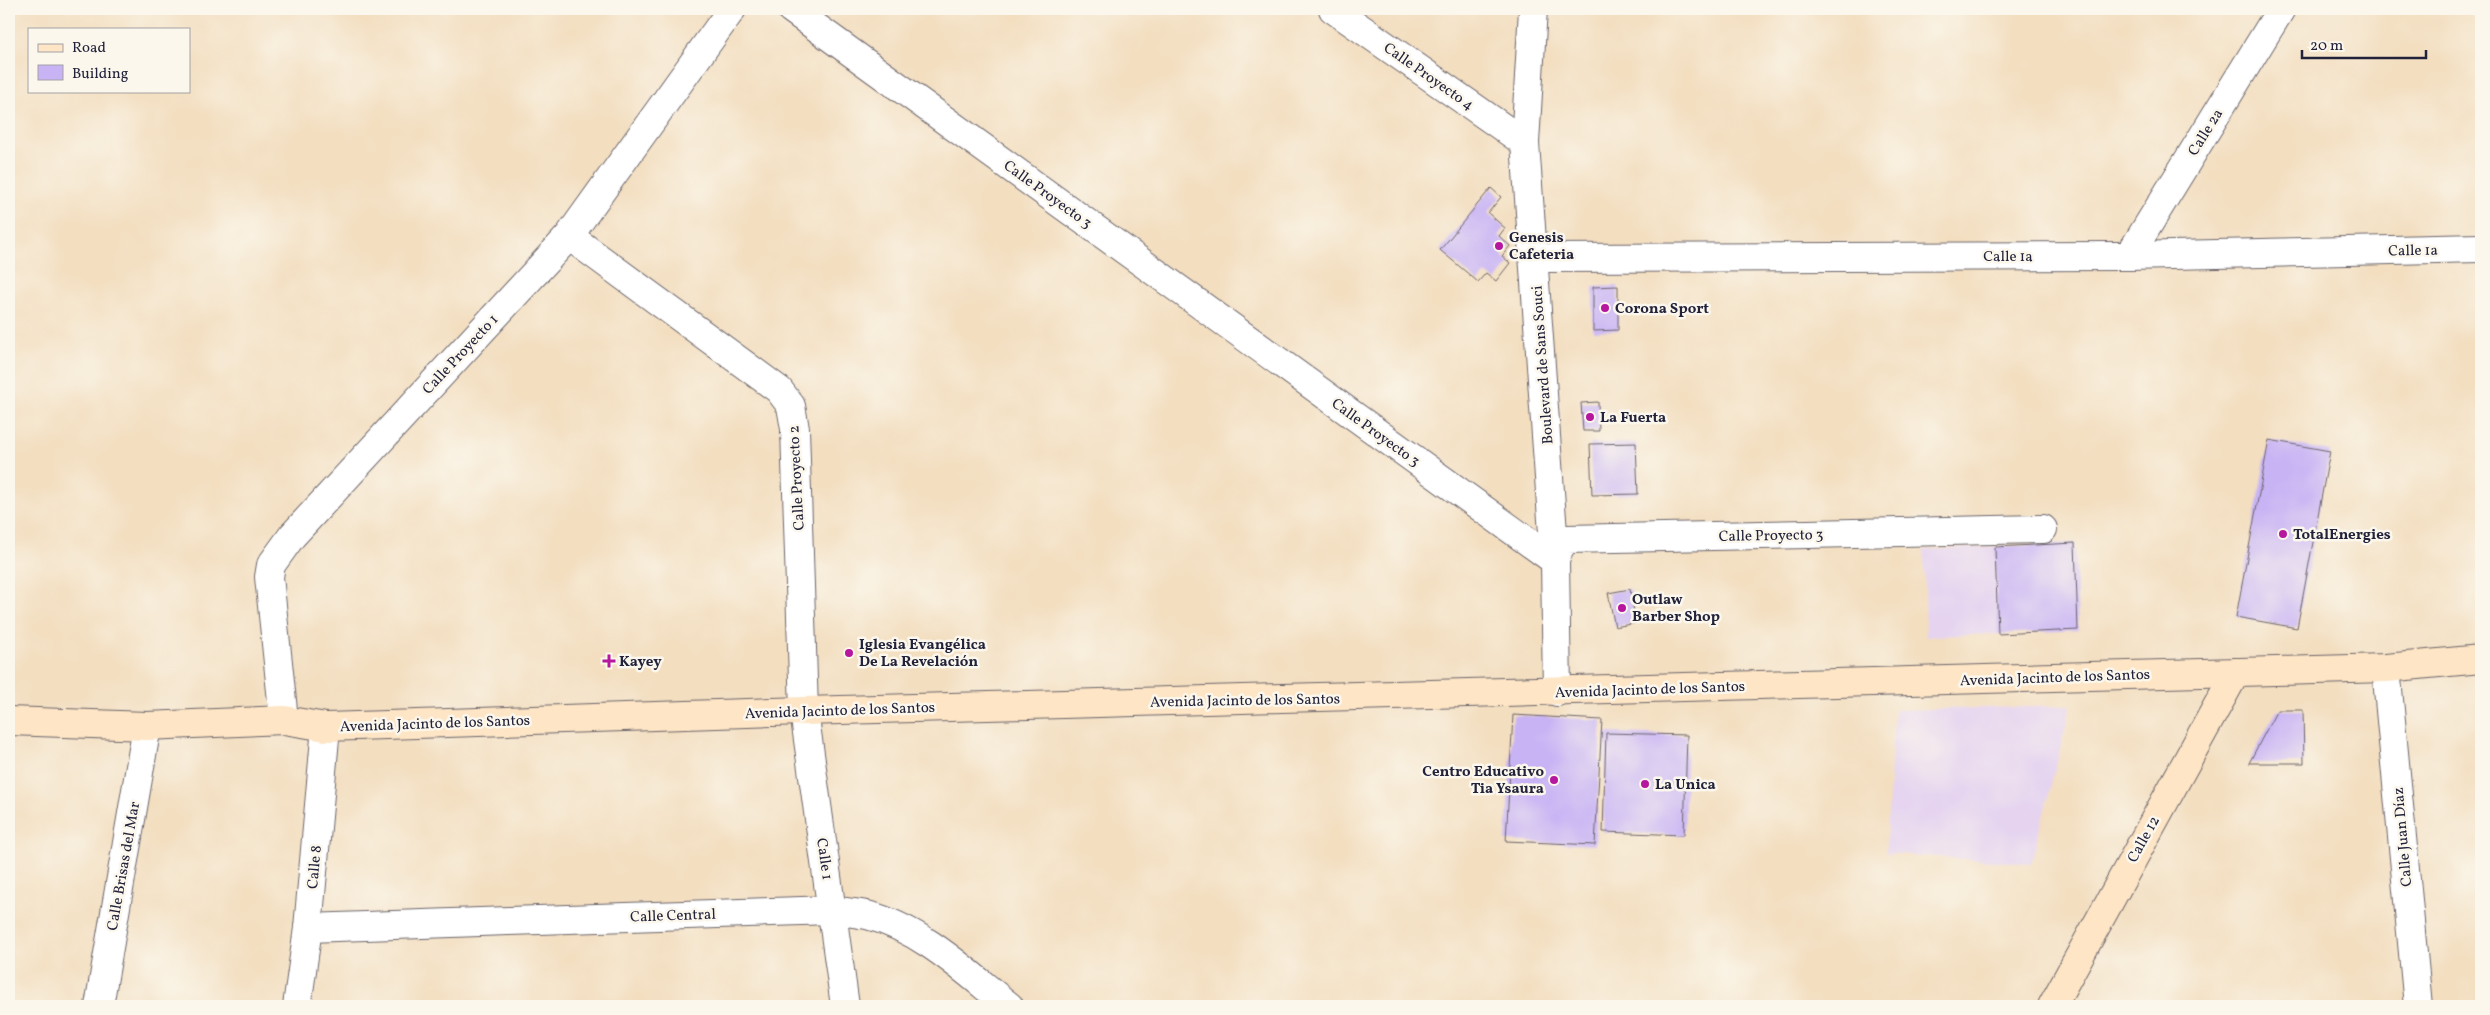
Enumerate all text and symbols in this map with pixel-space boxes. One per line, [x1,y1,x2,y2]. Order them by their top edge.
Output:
legend [28,28,190,92]
scale bar [2302,28,2426,60]
text: 20 m [2310,36,2343,57]
text: Road [72,38,106,59]
street label: Calle Proyecto 4 [1379,38,1478,116]
text: Building [72,64,129,85]
street label: Calle 2a [2184,105,2229,160]
street label: Calle Proyecto 3 [999,156,1096,234]
place label: Genesis Cafeteria [1509,228,1574,266]
marker: Genesis Cafeteria [1493,240,1505,252]
street label: Calle 1a [2388,241,2438,262]
street label: Calle 1a [1983,247,2033,268]
street label: Boulevard de Sans Souci [1527,285,1560,445]
place label: Corona Sport [1615,299,1709,320]
marker: Corona Sport [1599,302,1611,314]
street label: Calle Proyecto 1 [418,310,504,400]
street label: Calle Proyecto 3 [1327,394,1424,472]
place label: La Fuerta [1600,408,1666,429]
marker: La Fuerta [1584,411,1596,423]
street label: Calle Proyecto 2 [784,425,811,531]
street label: Calle Proyecto 3 [1718,525,1824,548]
place label: TotalEnergies [2293,525,2391,546]
marker: TotalEnergies [2277,528,2289,540]
place label: Outlaw Barber Shop [1632,590,1720,628]
marker: Outlaw Barber Shop [1616,602,1628,614]
place label: Iglesia Evangélica De La Revelación [859,635,986,673]
marker: Iglesia Evangélica De La Revelación [843,647,855,659]
place label: Kayey [619,652,662,673]
marker: Kayey [603,655,615,667]
street label: Avenida Jacinto de los Santos [1960,665,2151,692]
street label: Avenida Jacinto de los Santos [1555,677,1746,704]
street label: Avenida Jacinto de los Santos [1150,689,1340,714]
street label: Avenida Jacinto de los Santos [745,698,936,725]
street label: Avenida Jacinto de los Santos [340,711,531,738]
place label: Centro Educativo Tia Ysaura [1422,762,1544,800]
marker: Centro Educativo Tia Ysaura [1548,774,1560,786]
place label: La Unica [1655,775,1716,796]
marker: La Unica [1639,778,1651,790]
street label: Calle Juan Díaz [2389,786,2418,887]
street label: Calle Brisas del Mar [103,800,146,932]
street label: Calle 12 [2123,813,2166,867]
street label: Calle 1 [810,837,837,882]
street label: Calle 8 [303,844,328,890]
street label: Calle Central [630,905,716,928]

